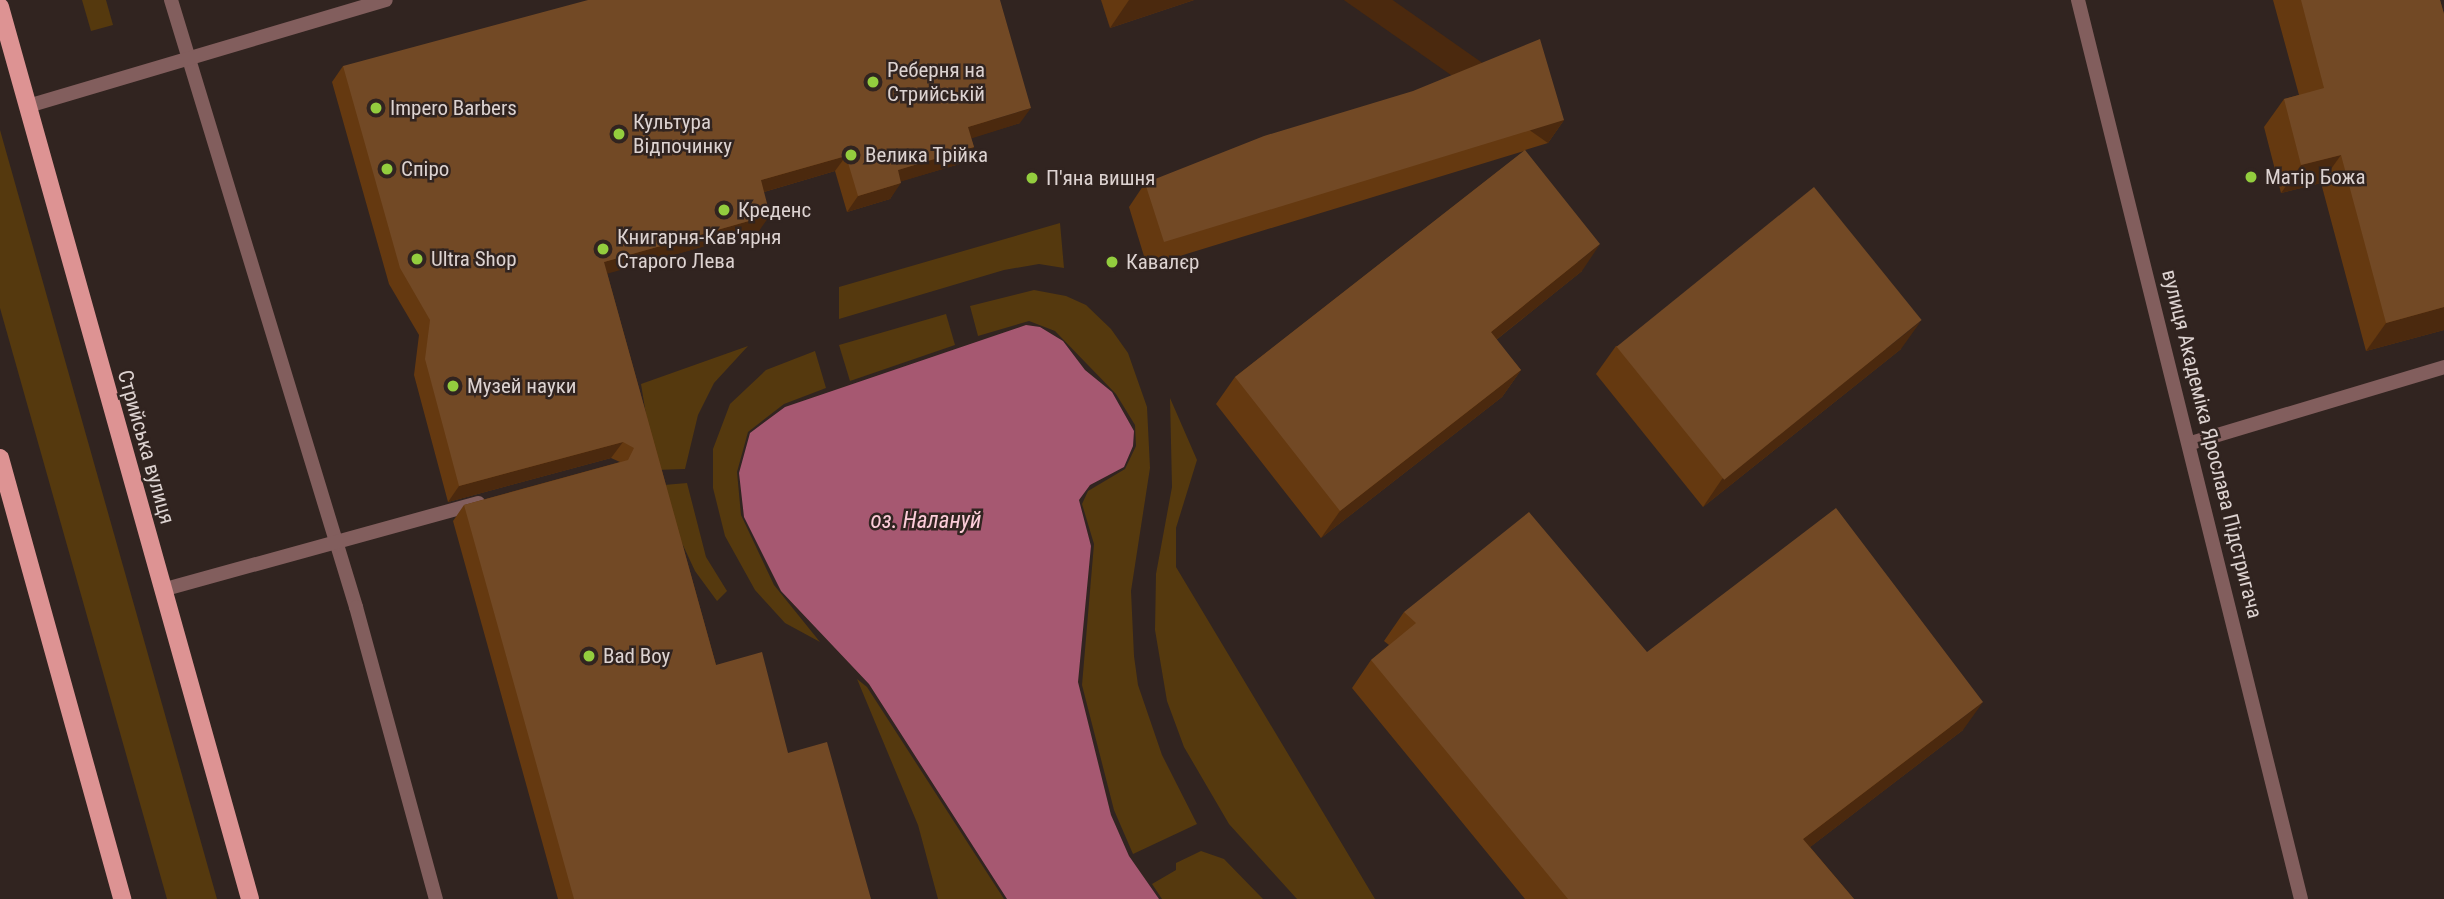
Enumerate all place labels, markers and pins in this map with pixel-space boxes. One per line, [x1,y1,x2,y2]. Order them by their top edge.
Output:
place label: Реберня на Стрийській [887,57,985,107]
marker: Реберня на Стрийській [865,74,881,90]
place label: Impero Barbers [390,95,517,121]
marker: Impero Barbers [368,100,384,116]
place label: Культура Відпочинку [633,109,732,159]
marker: Культура Відпочинку [611,126,627,142]
place label: Велика Трійка [865,142,989,168]
marker: Велика Трійка [843,147,859,163]
place label: Спіро [401,156,449,182]
marker: Спіро [379,161,395,177]
place label: Матір Божа [2265,164,2366,190]
place label: П'яна вишня [1046,165,1155,191]
marker: Матір Божа [2243,169,2259,185]
marker: П'яна вишня [1024,170,1040,186]
place label: Креденс [738,197,811,223]
marker: Креденс [716,202,732,218]
place label: Книгарня-Кав'ярня Старого Лева [617,224,781,274]
marker: Книгарня-Кав'ярня Старого Лева [595,241,611,257]
place label: Ultra Shop [431,246,517,272]
place label: Кавалєр [1126,249,1199,275]
marker: Ultra Shop [409,251,425,267]
marker: Кавалєр [1104,254,1120,270]
place label: Музей науки [467,373,576,399]
marker: Музей науки [445,378,461,394]
place label: Bad Boy [603,643,670,669]
marker: Bad Boy [581,648,597,664]

